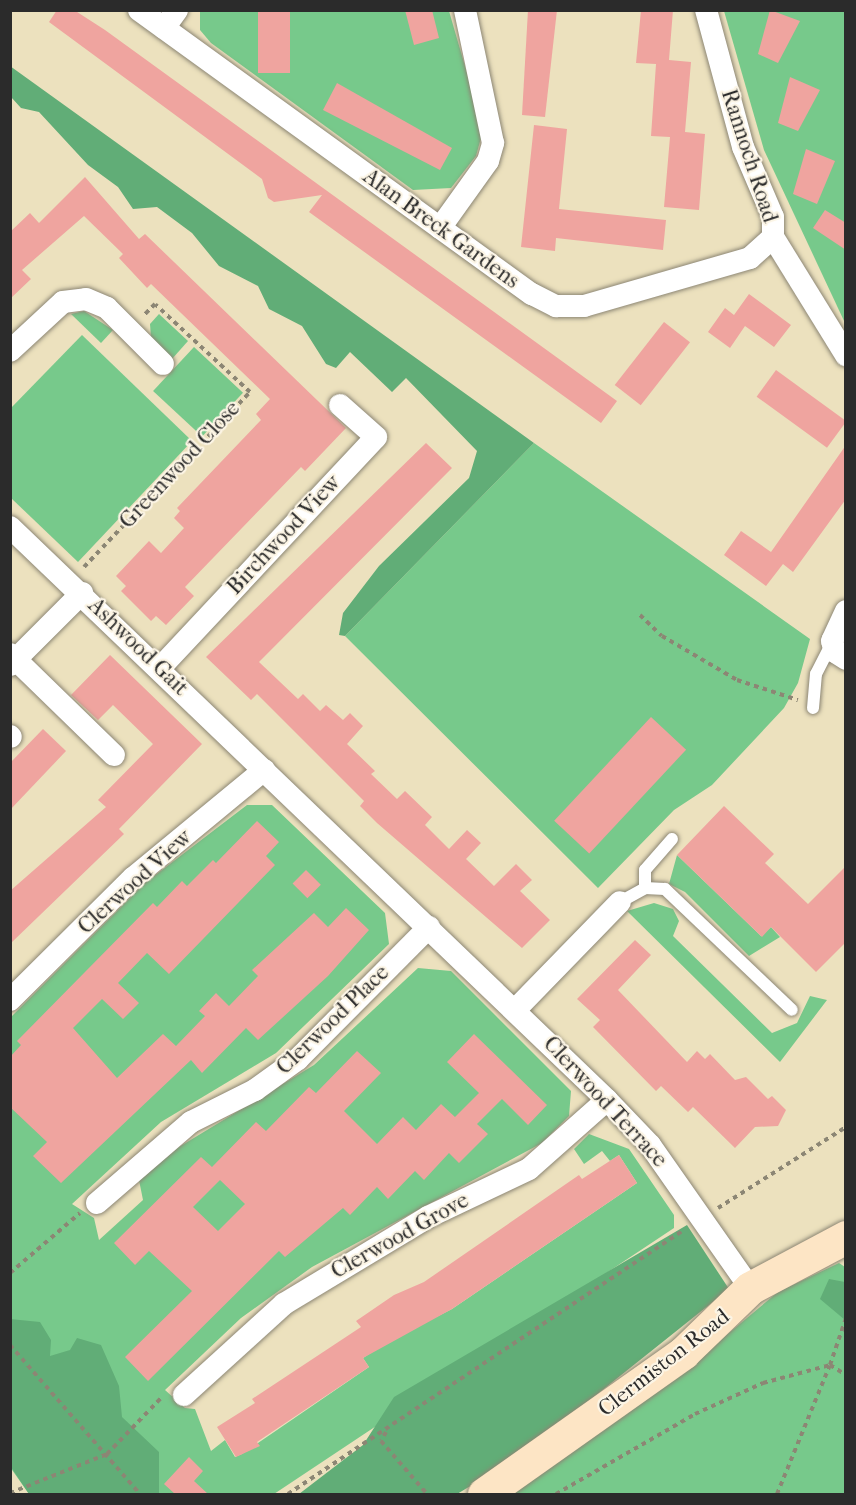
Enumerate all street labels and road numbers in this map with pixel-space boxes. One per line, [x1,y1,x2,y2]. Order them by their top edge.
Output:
street label: Rannoch Road [715,86,783,226]
street label: Alan Breck Gardens [358,163,524,295]
street label: Greenwood Close [114,396,246,534]
street label: Birchwood View [222,470,346,600]
street label: Ashwood Gait [82,593,194,701]
street label: Clerwood View [73,824,197,940]
street label: Clerwood Place [271,960,395,1080]
street label: Clerwood Terrace [538,1031,672,1173]
street label: Clerwood Grove [327,1187,473,1285]
street label: Clermiston Road [593,1304,735,1422]

